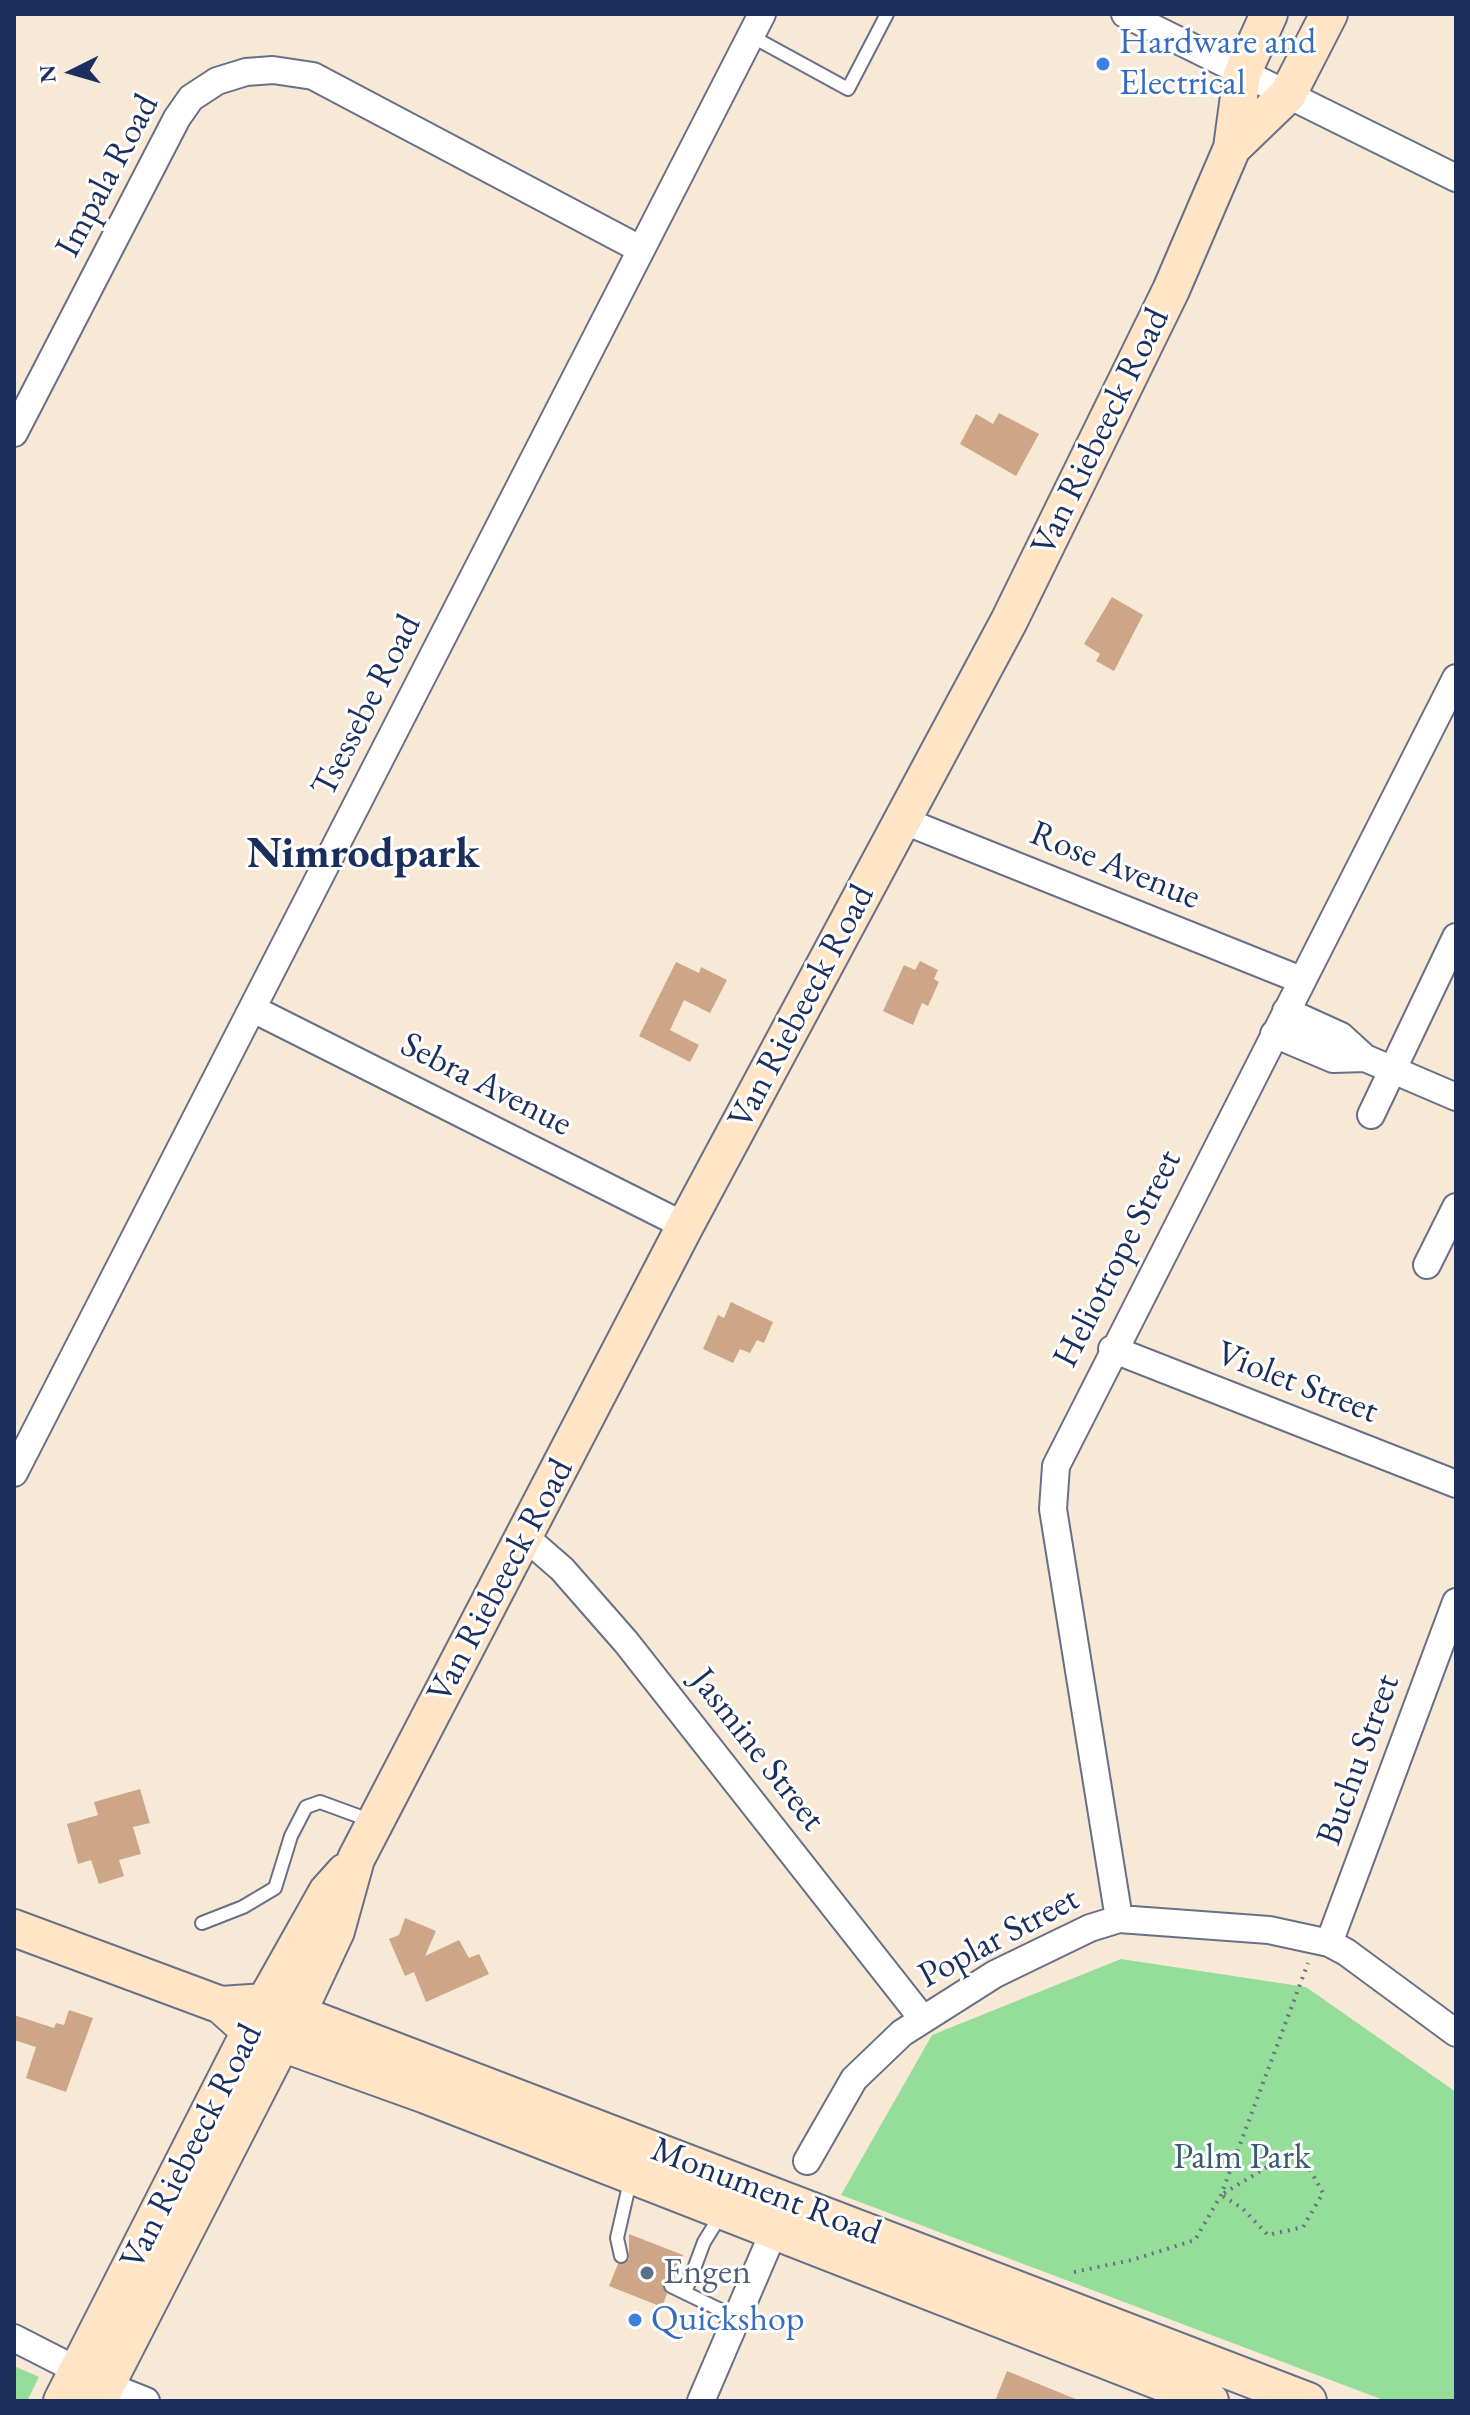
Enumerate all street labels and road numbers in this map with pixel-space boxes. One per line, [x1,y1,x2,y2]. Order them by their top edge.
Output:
street label: Impala Road [47,87,169,265]
street label: Van Riebeeck Road [1022,301,1180,563]
street label: Tsessebe Road [303,608,431,804]
street label: Rose Avenue [1024,812,1206,920]
street label: Van Riebeeck Road [720,878,884,1136]
street label: Sebra Avenue [393,1023,579,1147]
street label: Heliotrope Street [1045,1143,1191,1375]
street label: Violet Street [1210,1332,1384,1434]
street label: Van Riebeeck Road [419,1452,583,1710]
street label: Jasmine Street [680,1660,834,1840]
street label: Buchu Street [1308,1669,1410,1851]
street label: Poplar Street [911,1878,1087,1998]
street label: Van Riebeeck Road [112,2017,272,2277]
street label: Monument Road [645,2128,887,2256]

